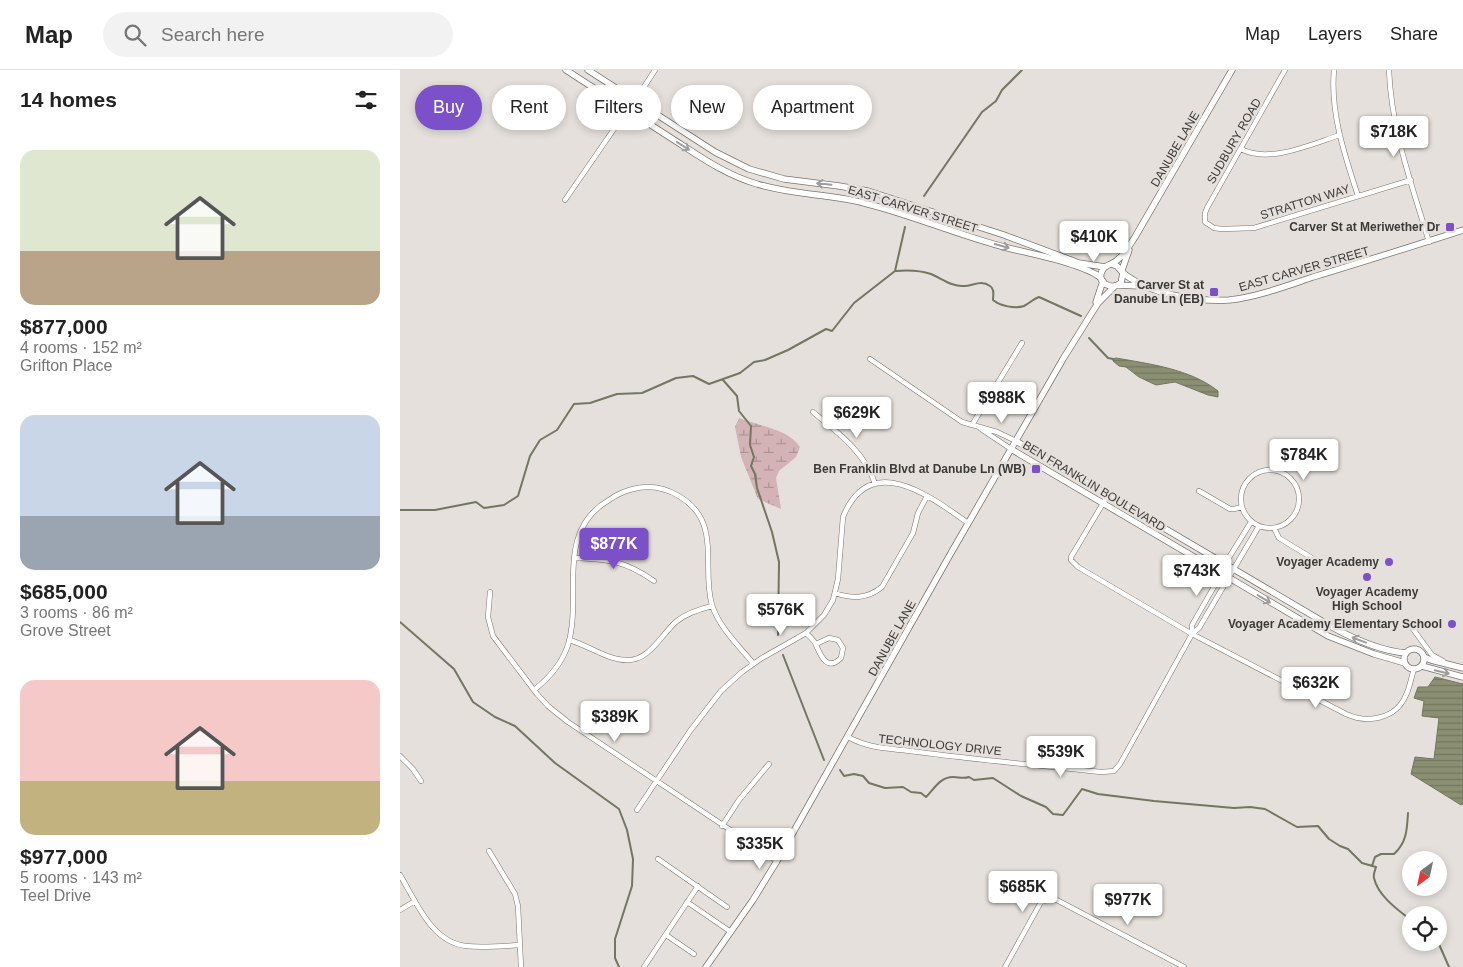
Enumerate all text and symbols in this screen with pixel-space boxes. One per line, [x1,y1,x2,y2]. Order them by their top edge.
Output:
search box [103,12,453,57]
text: Map [25,21,73,48]
icon: search [121,21,149,49]
text: Search here [161,24,265,45]
text: Map [1245,24,1280,44]
text: Layers [1308,24,1362,44]
text: Share [1390,24,1438,44]
chip: Buy [415,85,482,130]
chip: Rent [492,85,566,130]
chip: Filters [576,85,661,130]
chip: New [671,85,743,130]
chip: Apartment [753,85,872,130]
icon: filters [352,86,380,114]
text: 14 homes [20,88,117,111]
street label: SUDBURY ROAD [1204,96,1264,186]
street label: DANUBE LANE [1148,109,1202,189]
pin: $718K [1359,116,1429,158]
text: $718K [1370,123,1418,140]
one-way arrow [676,140,690,151]
one-way arrow [816,179,832,189]
street label: STRATTON WAY [1259,182,1351,222]
icon: home [155,183,245,273]
street label: EAST CARVER STREET [846,183,980,236]
pin: $410K [1059,220,1129,263]
place label: Carver St at Meriwether Dr [1289,220,1440,234]
marker: Carver St at Meriwether Dr [1444,221,1456,233]
text: $410K [1070,228,1118,245]
one-way arrow [994,242,1010,252]
street label: EAST CARVER STREET [1237,243,1371,294]
place label: Carver St at Danube Ln (EB) [1114,278,1204,306]
marker: Carver St at Danube Ln (EB) [1208,286,1220,298]
text: $877,000 [20,315,108,338]
text: 4 rooms · 152 m² [20,339,142,356]
text: Grifton Place [20,357,112,374]
pin: $988K [967,382,1037,424]
text: $988K [978,389,1026,406]
pin: $629K [822,396,892,439]
text: $629K [833,404,881,421]
street label: BEN FRANKLIN BOULEVARD [1020,438,1168,534]
pin: $784K [1269,438,1339,481]
text: $784K [1280,446,1328,463]
icon: home [155,448,245,538]
place label: Ben Franklin Blvd at Danube Ln (WB) [813,462,1026,476]
marker: Ben Franklin Blvd at Danube Ln (WB) [1030,463,1042,475]
pin: $877K [579,528,649,570]
text: $877K [590,535,638,552]
pin: $743K [1162,554,1232,597]
place label: Voyager Academy [1276,555,1379,569]
marker: Voyager Academy [1383,556,1395,568]
text: $743K [1173,562,1221,579]
marker: Voyager Academy High School [1361,571,1373,583]
text: $685,000 [20,580,108,603]
place label: Voyager Academy High School [1316,585,1419,613]
pin: $576K [746,594,816,636]
one-way arrow [1257,594,1271,604]
street label: DANUBE LANE [865,598,919,678]
text: $576K [757,601,805,618]
text: 3 rooms · 86 m² [20,604,133,621]
place label: Voyager Academy Elementary School [1228,617,1442,631]
marker: Voyager Academy Elementary School [1446,618,1458,630]
text: Grove Street [20,622,111,639]
one-way arrow [1352,635,1367,644]
pin: $632K [1281,666,1351,709]
one-way arrow [1434,668,1450,677]
text: $632K [1292,674,1340,691]
pin: $389K [580,700,650,743]
text: $389K [591,708,639,725]
icon: home [155,713,245,803]
street label: TECHNOLOGY DRIVE [878,732,1002,758]
pin: $539K [1026,736,1096,778]
text: $539K [1037,743,1085,760]
pin: $335K [725,828,795,870]
text: $335K [736,835,784,852]
text: $977,000 [20,845,108,868]
north arrow [1402,851,1448,896]
map controls [1402,851,1447,951]
text: 5 rooms · 143 m² [20,869,142,886]
pin: $685K [988,870,1058,913]
text: $685K [999,878,1047,895]
pin: $977K [1093,884,1163,926]
text: Teel Drive [20,887,91,904]
text: $977K [1104,891,1152,908]
button: locate [1402,906,1447,951]

